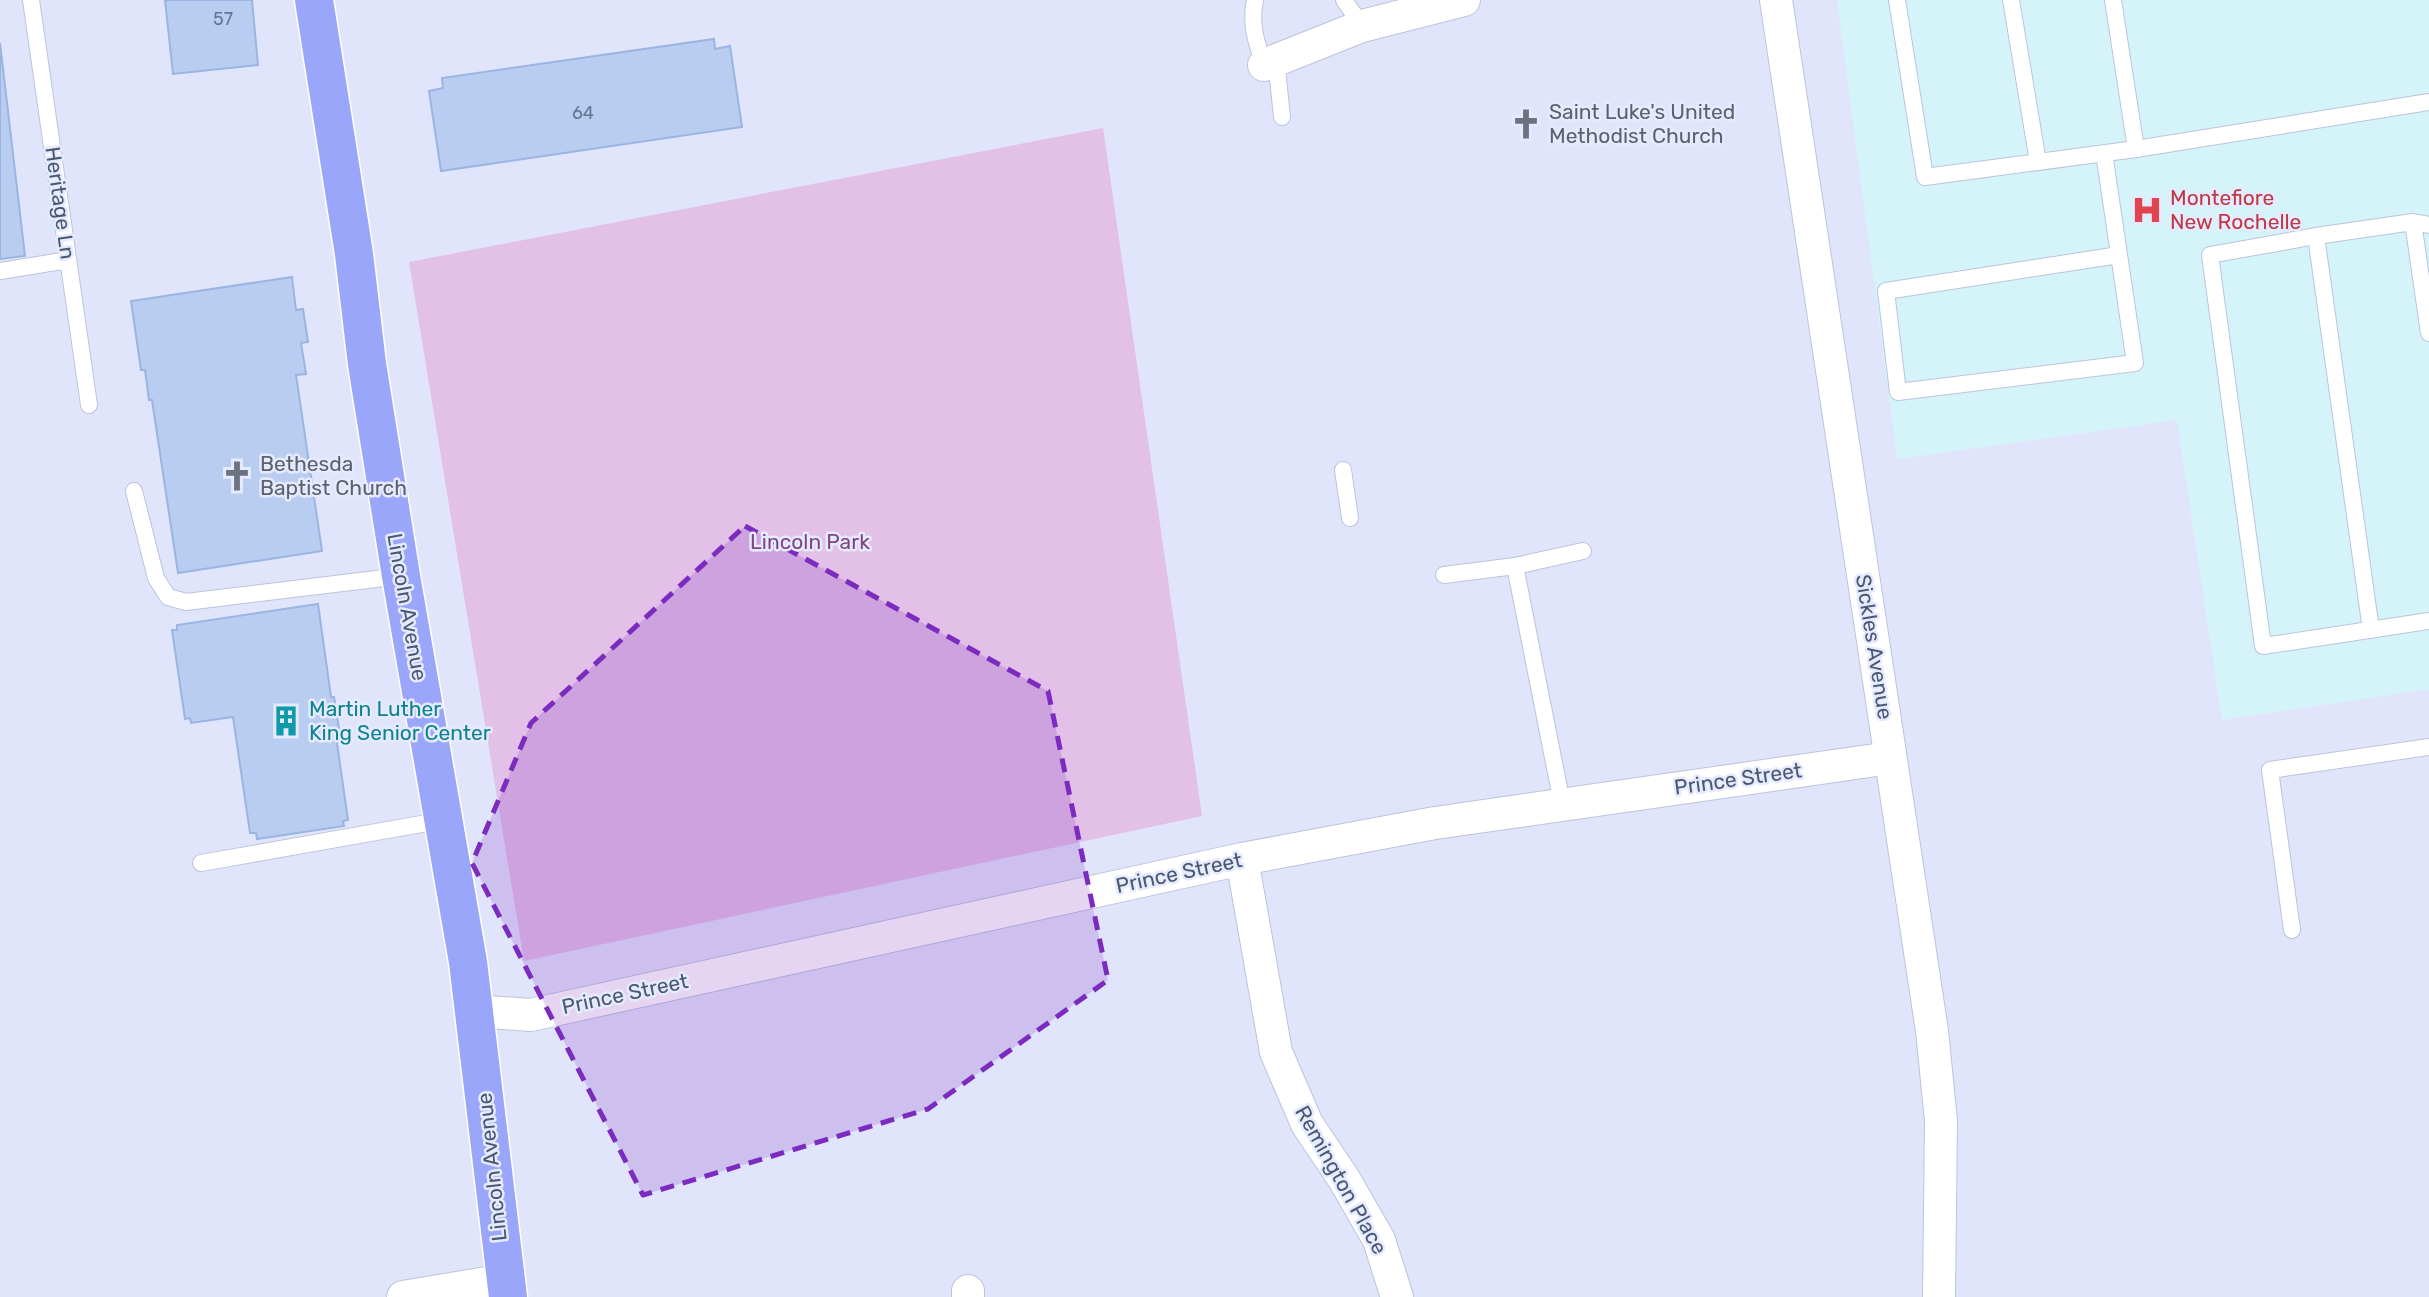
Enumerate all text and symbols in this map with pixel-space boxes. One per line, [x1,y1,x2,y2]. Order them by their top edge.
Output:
house number: 57 [213,8,233,30]
place label: Saint Luke's United Methodist Church [1549,99,1735,148]
house number: 64 [572,102,594,124]
church icon: Saint Luke's United Methodist Church [1509,107,1543,141]
street label: Heritage Ln [40,145,81,261]
place label: Montefiore New Rochelle [2170,185,2301,234]
hospital icon: Montefiore New Rochelle [2130,193,2164,227]
place label: Bethesda Baptist Church [260,451,407,500]
church icon: Bethesda Baptist Church [220,459,254,493]
park label: Lincoln Park [750,529,870,554]
street label: Lincoln Avenue [382,531,433,683]
street label: Sickles Avenue [1851,573,1898,721]
place label: Martin Luther King Senior Center [309,696,491,745]
building icon: Martin Luther King Senior Center [269,704,303,738]
street label: Prince Street [1673,757,1803,800]
street label: Prince Street [1113,847,1244,898]
street label: Prince Street [559,968,690,1019]
street label: Lincoln Avenue [471,1092,512,1243]
street label: Remington Place [1290,1101,1393,1258]

